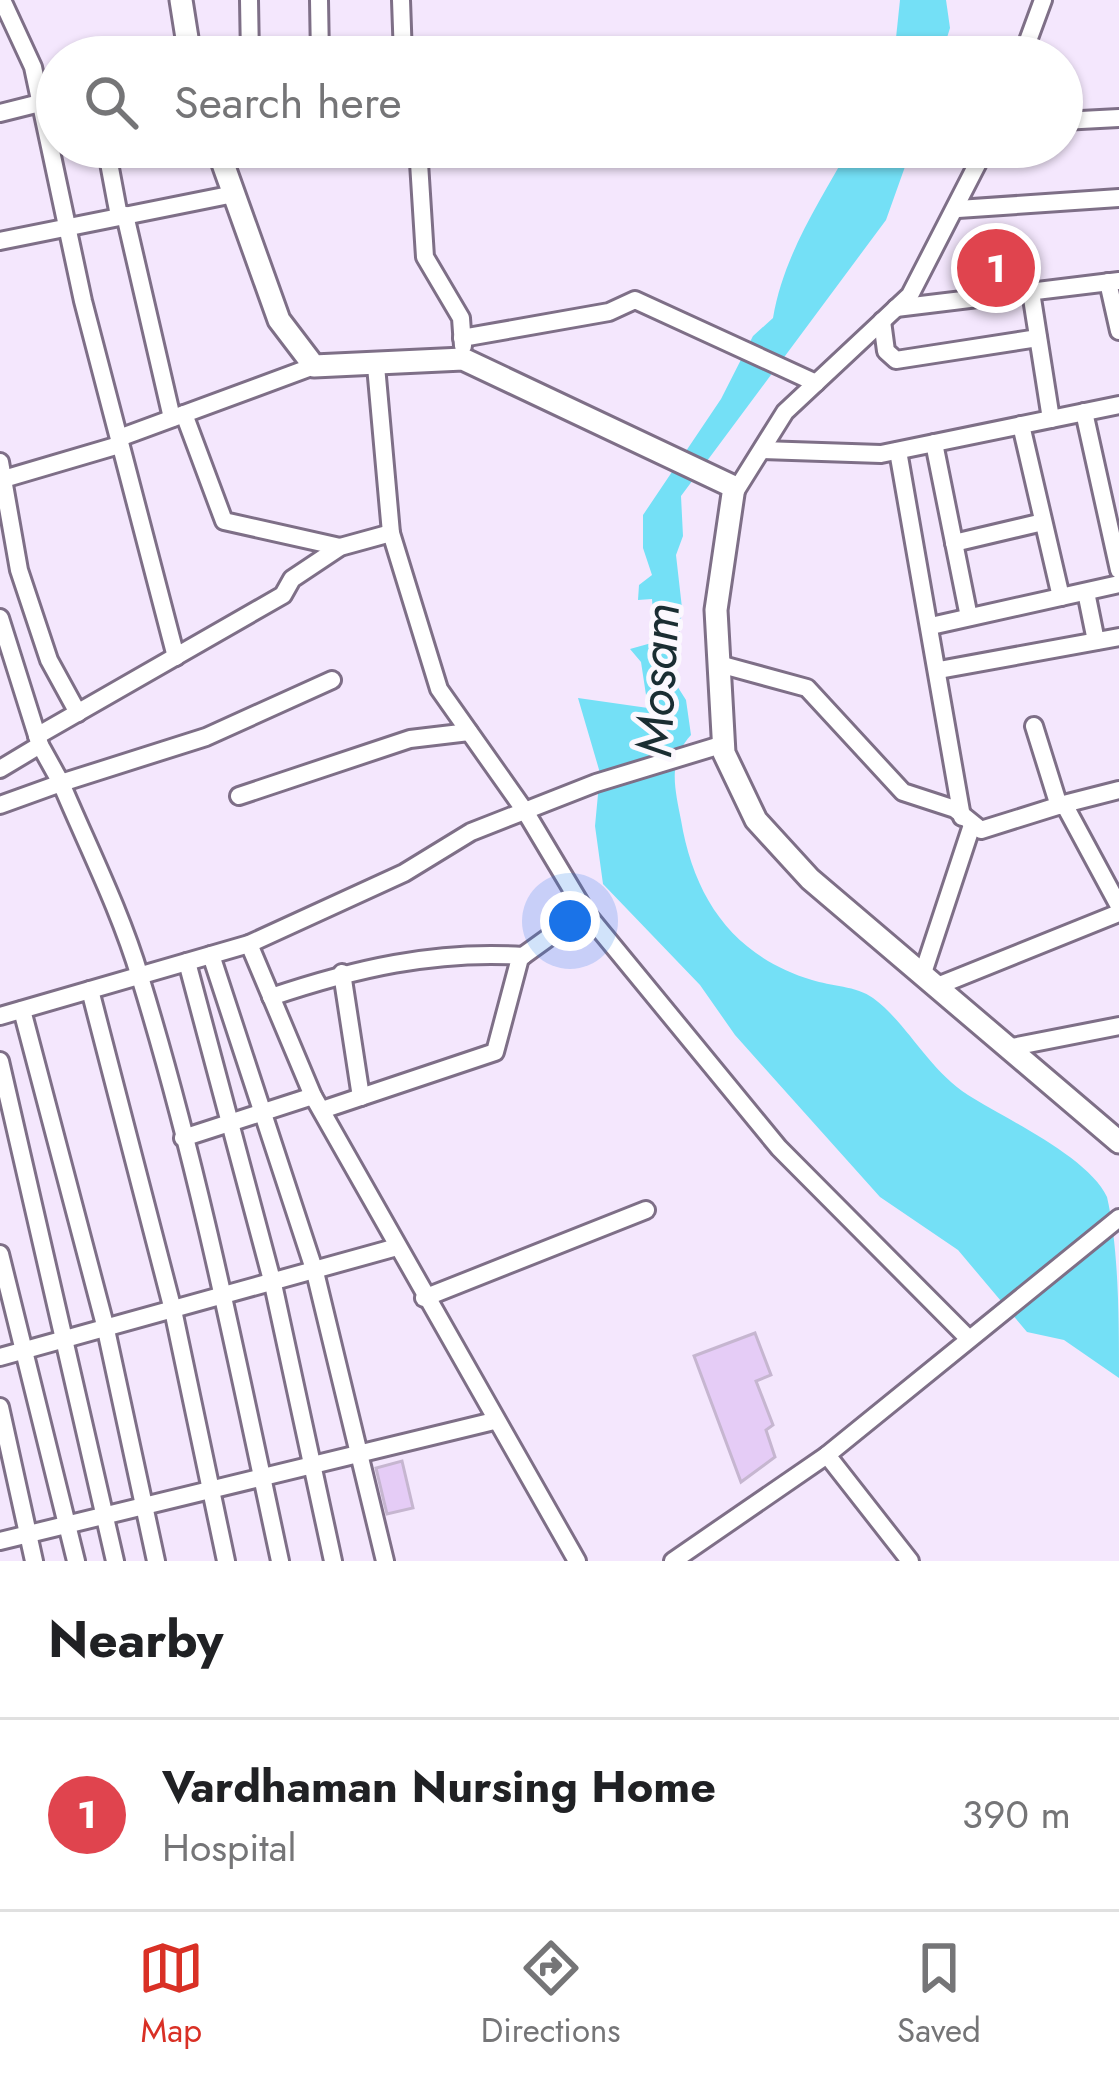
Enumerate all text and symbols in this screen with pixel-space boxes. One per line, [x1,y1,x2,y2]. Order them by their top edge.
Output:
search box [36,36,1083,168]
icon: search [78,69,144,135]
text: Search here [174,70,402,135]
pin: 1 [957,223,1035,313]
water label: Mosam [616,601,698,759]
your location [540,891,600,951]
text: Nearby [48,1602,223,1676]
text: Vardhaman Nursing Home [162,1754,716,1819]
text: 1 [77,1786,97,1843]
text: 390 m [962,1786,1071,1843]
text: Hospital [162,1819,296,1876]
tab: Map [138,1935,204,2054]
tab: Directions [481,1935,621,2054]
tab: Saved [897,1935,981,2054]

